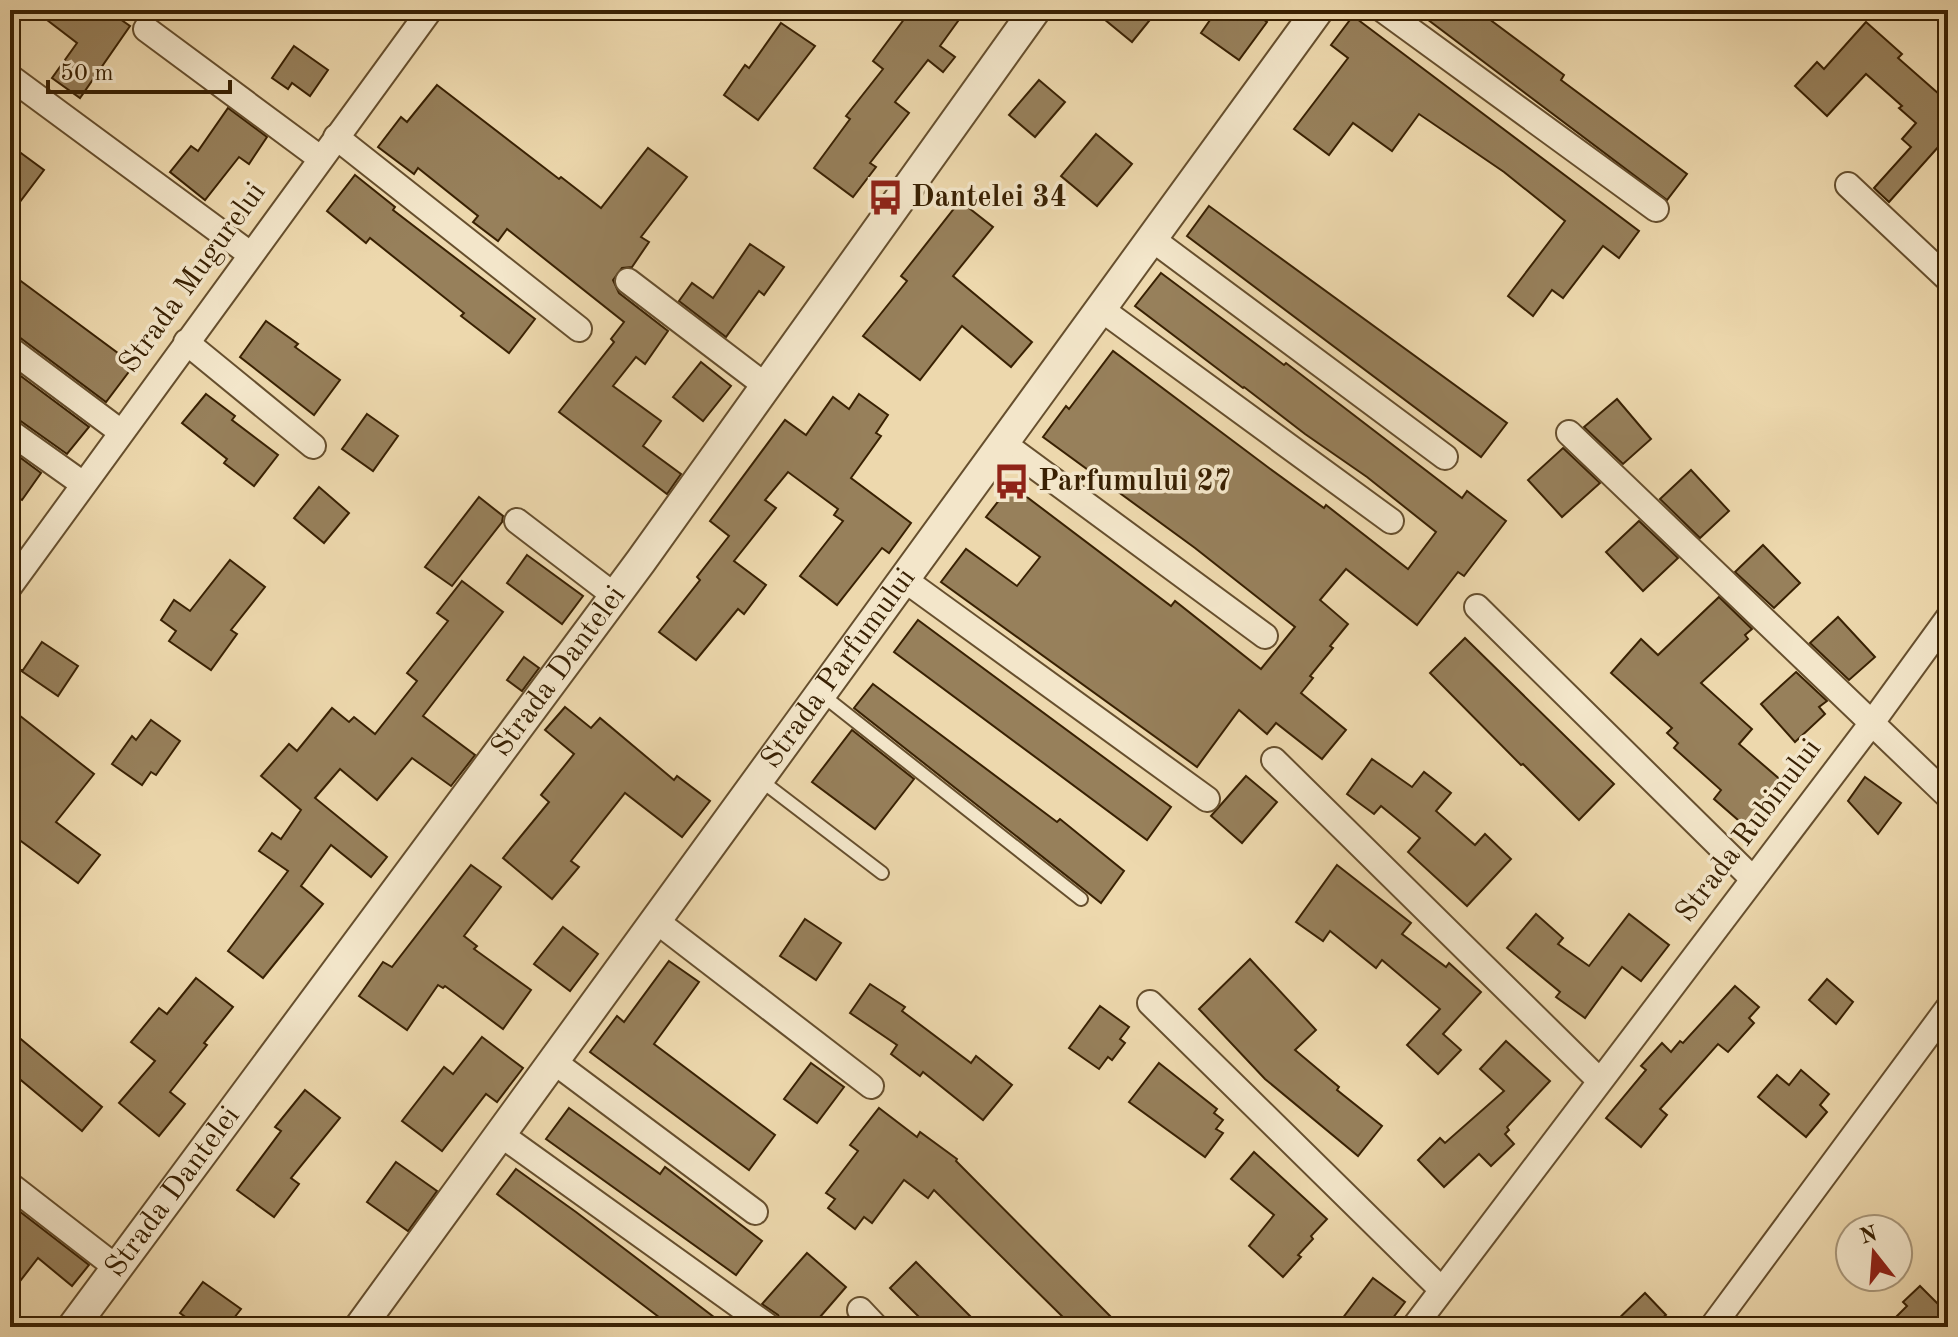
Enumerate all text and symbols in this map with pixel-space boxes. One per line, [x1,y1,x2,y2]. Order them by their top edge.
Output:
scale bar [48,44,230,94]
text: 50 m [60,62,114,86]
street label: Strada Mugurelui [114,177,272,379]
bus stop icon: Dantelei 34 [866,179,904,217]
place label: Dantelei 34 [911,183,1067,213]
bus stop icon: Parfumului 27 [993,463,1031,501]
place label: Parfumului 27 [1038,467,1231,497]
street label: Strada Parfumului [756,563,921,774]
street label: Strada Dantelei [486,581,632,762]
street label: Strada Rubinului [1671,734,1827,928]
street label: Strada Dantelei [100,1101,246,1283]
north arrow [1834,1213,1914,1293]
text: N [1857,1223,1880,1249]

